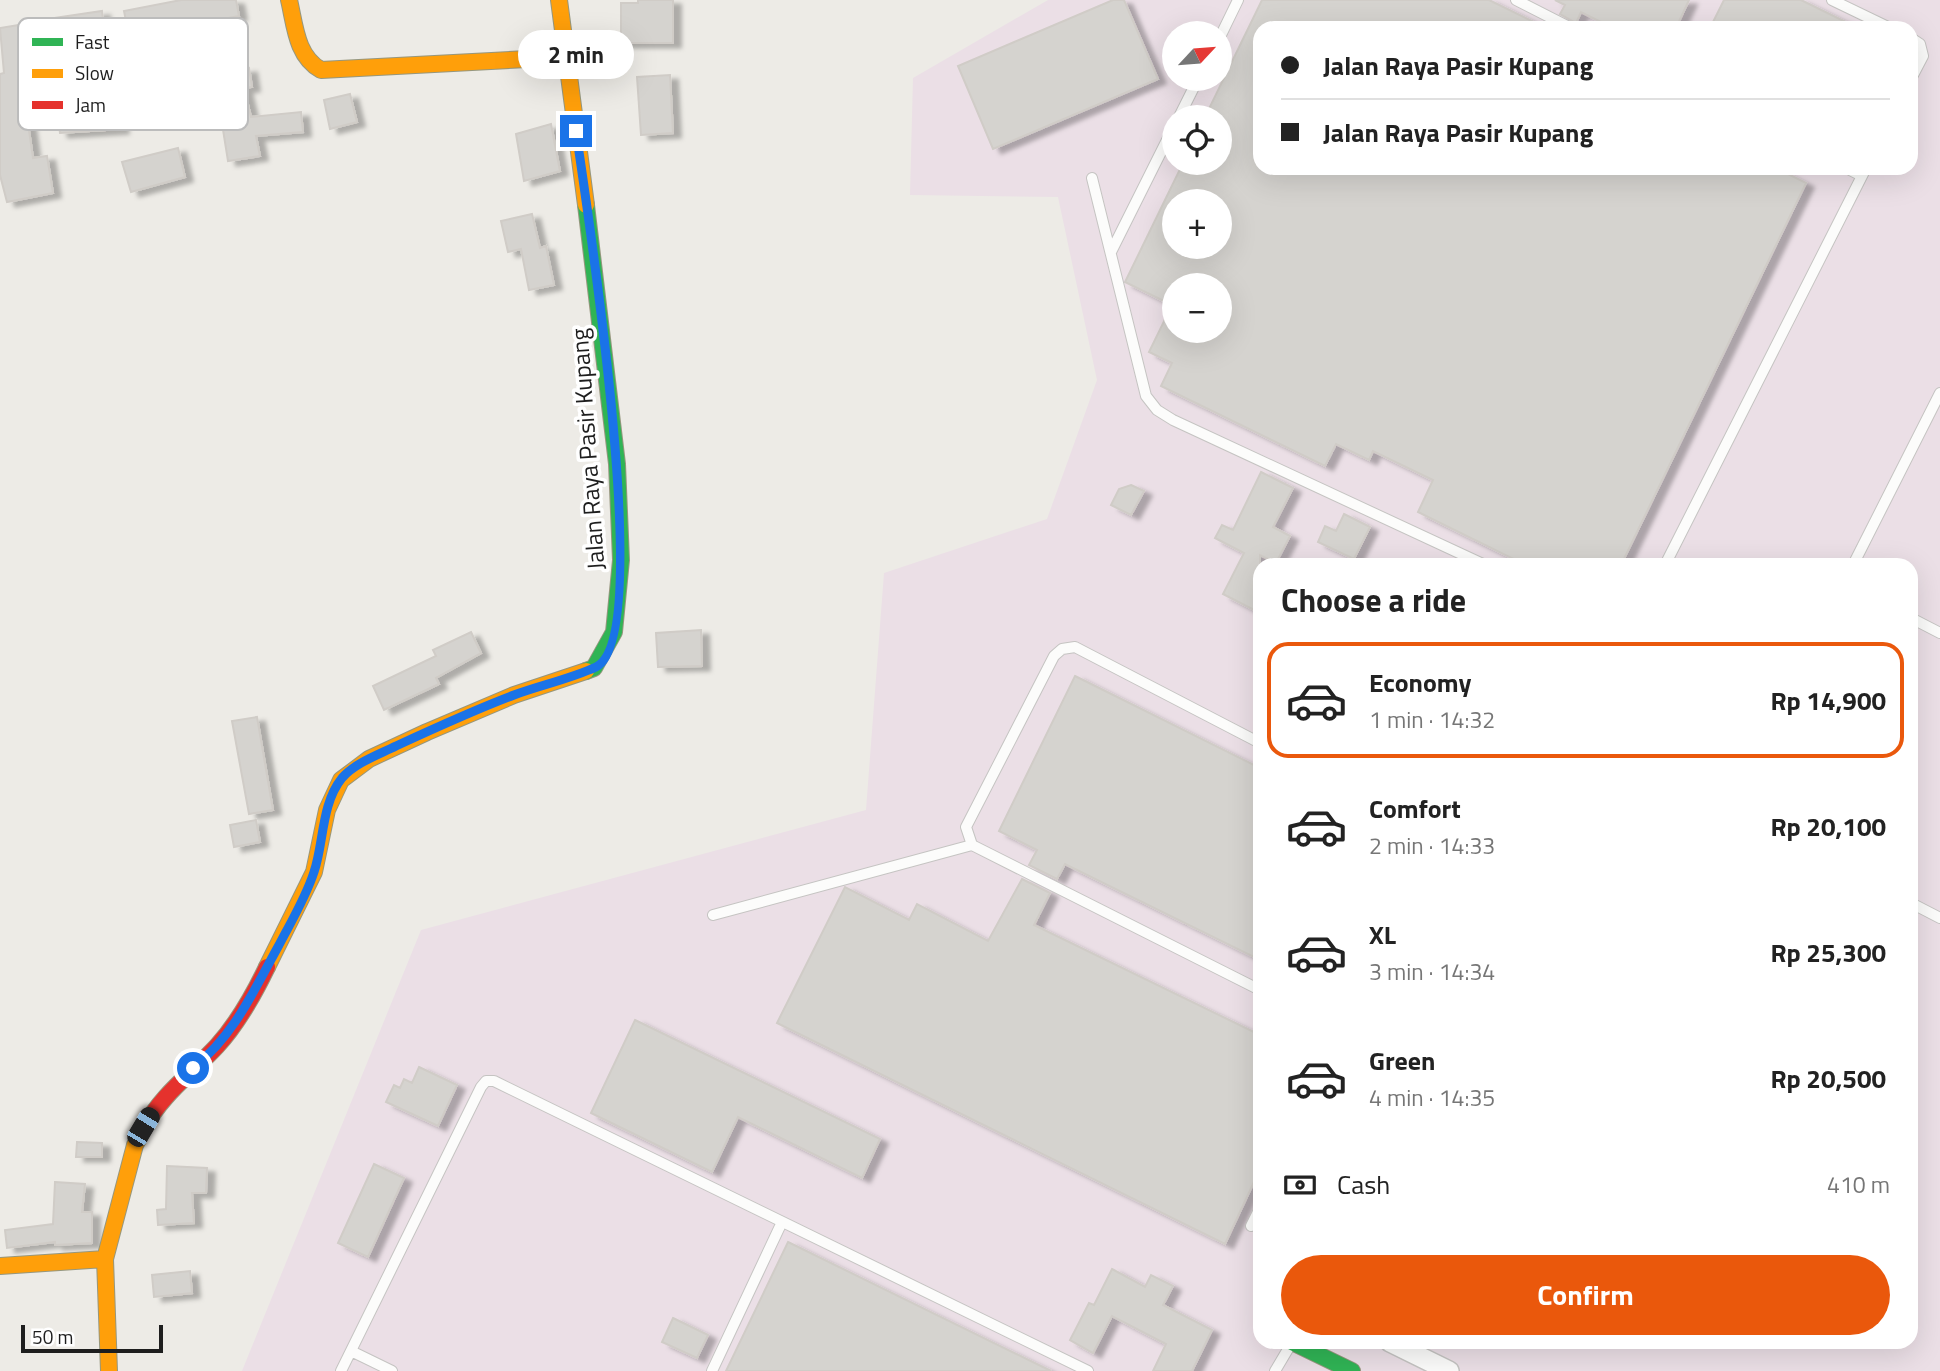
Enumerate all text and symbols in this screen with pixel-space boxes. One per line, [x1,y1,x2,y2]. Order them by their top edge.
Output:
legend [18,18,248,130]
north arrow [1162,21,1232,91]
map controls [1162,21,1232,343]
text: Fast [75,27,110,56]
callout: 2 min [518,30,634,78]
text: 2 min [548,37,604,72]
text: Jalan Raya Pasir Kupang [1323,46,1593,85]
text: Slow [75,58,114,87]
text: Jam [75,90,106,119]
button: locate [1162,105,1232,175]
text: Jalan Raya Pasir Kupang [1323,113,1593,152]
route end [560,115,592,147]
button: + [1162,189,1232,259]
button: − [1162,273,1232,343]
street label: Jalan Raya Pasir Kupang [561,327,613,571]
text: Choose a ride [1281,576,1466,624]
text: Economy [1369,663,1471,702]
icon: car [1285,669,1348,732]
text: Rp 14,900 [1770,681,1886,720]
text: 1 min · 14:32 [1369,702,1495,737]
text: Comfort [1369,789,1461,828]
icon: car [1285,795,1348,858]
text: Rp 20,100 [1770,807,1886,846]
text: 2 min · 14:33 [1369,828,1495,863]
text: XL [1369,915,1396,954]
icon: car [1285,921,1348,984]
text: Rp 25,300 [1770,933,1886,972]
text: 3 min · 14:34 [1369,954,1495,989]
text: Green [1369,1041,1435,1080]
icon: car [1285,1047,1348,1110]
route start [177,1052,209,1084]
text: Rp 20,500 [1770,1059,1886,1098]
text: 4 min · 14:35 [1369,1080,1495,1115]
car [124,1104,163,1150]
text: Cash [1337,1165,1390,1204]
icon: cash [1281,1166,1319,1204]
text: 410 m [1827,1167,1890,1202]
button: Confirm [1281,1255,1890,1335]
scale bar [21,1322,163,1354]
text: 50 m [32,1322,73,1351]

